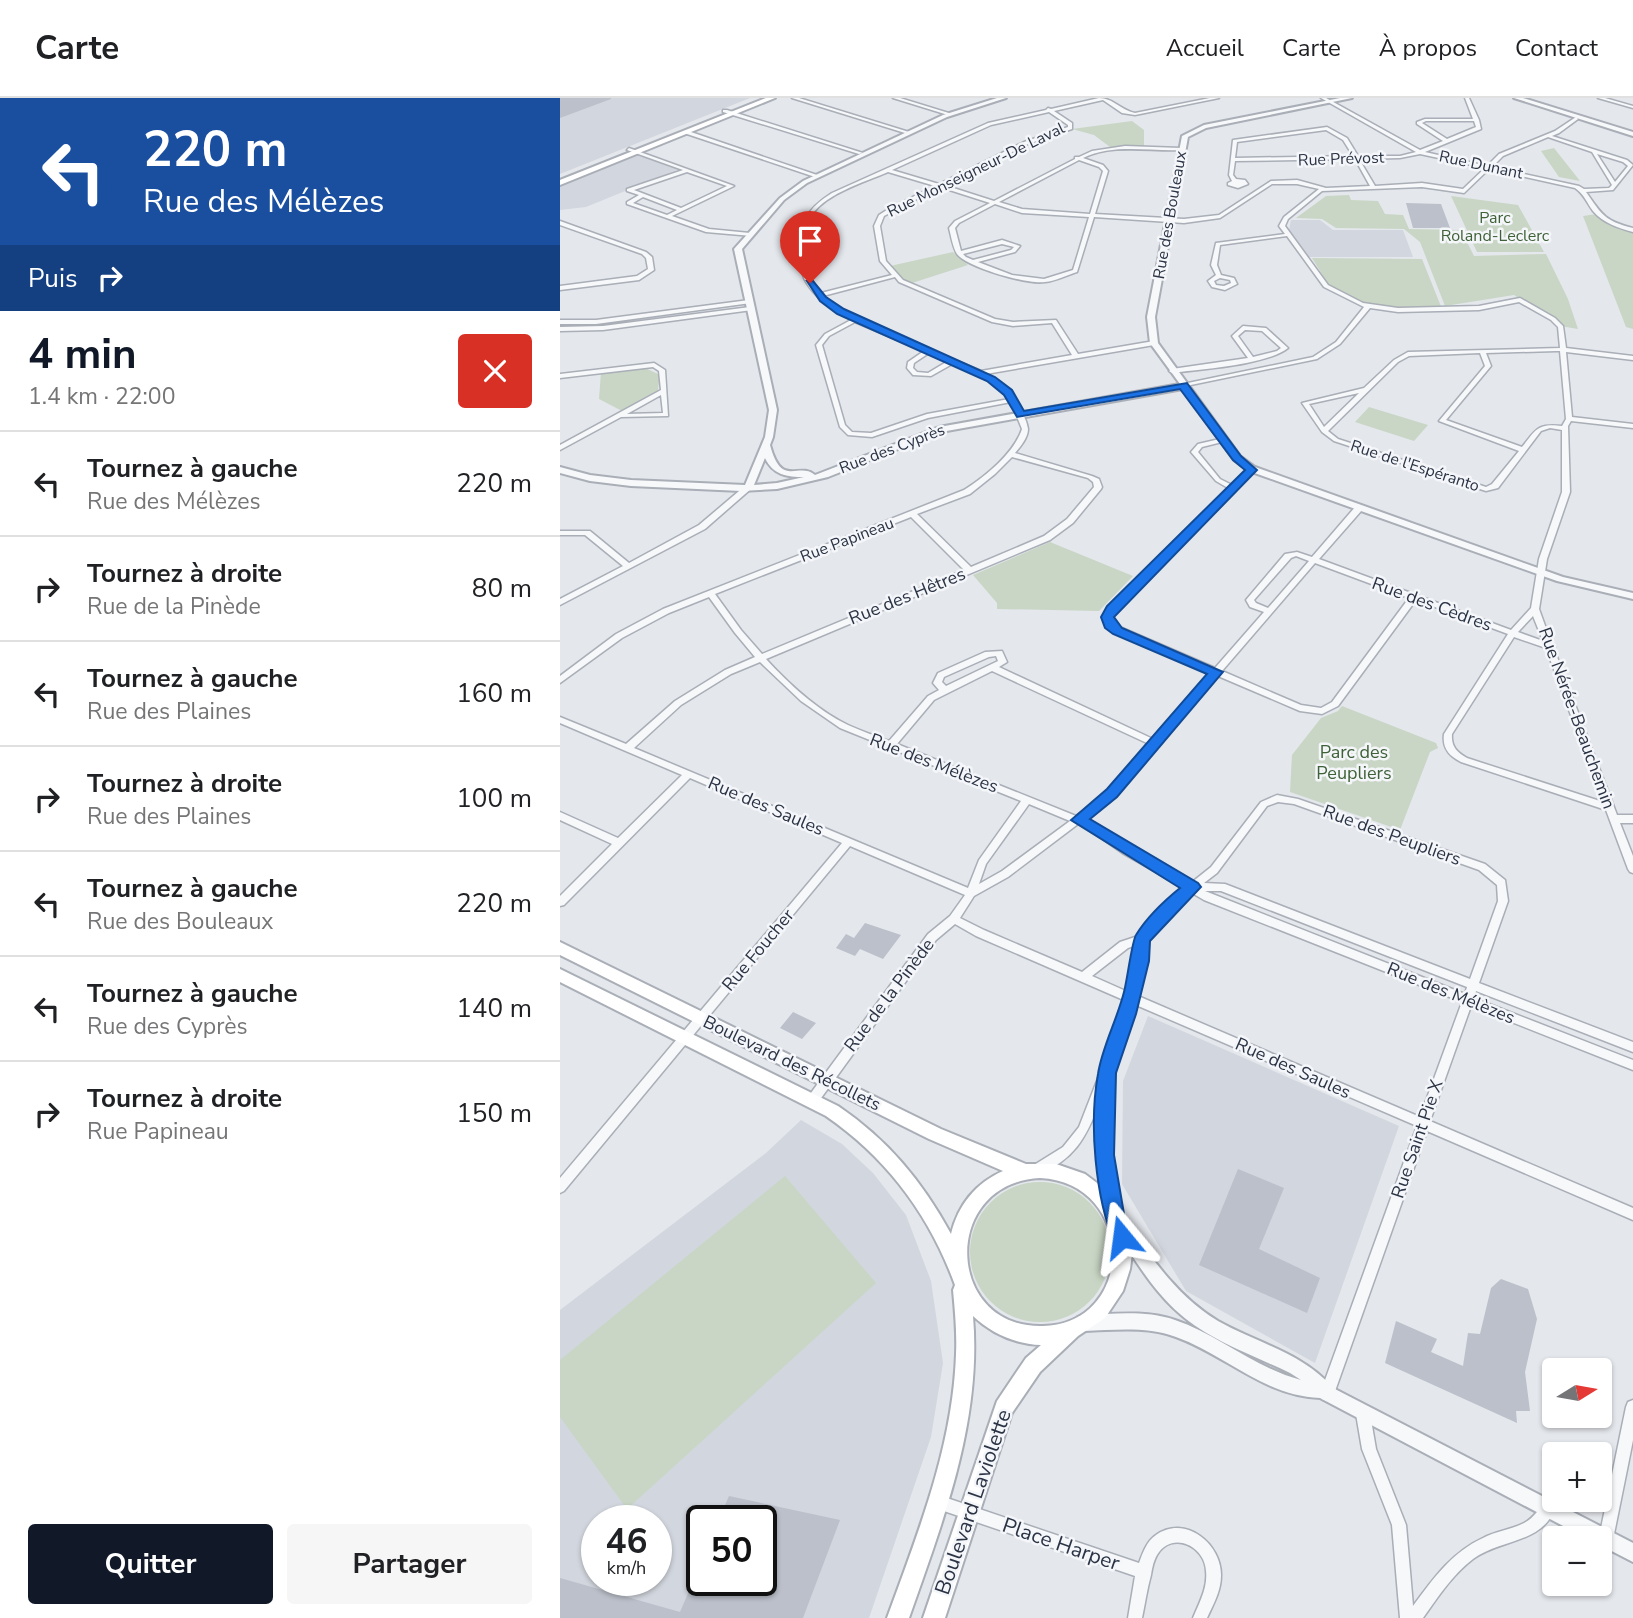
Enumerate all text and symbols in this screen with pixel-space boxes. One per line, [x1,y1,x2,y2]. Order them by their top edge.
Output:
text: Carte [35,26,119,71]
text: Accueil [1166,32,1244,64]
text: Carte [1282,32,1341,64]
text: À propos [1379,32,1477,64]
text: Contact [1515,32,1598,64]
text: 220 m [143,116,287,183]
street label: Rue Monseigneur-De Laval [884,117,1069,223]
icon: left [28,126,119,217]
street label: Rue Dunant [1437,145,1525,185]
street label: Rue Prévost [1297,146,1385,172]
street label: Rue des Bouleaux [1148,149,1192,281]
text: Rue des Mélèzes [143,180,384,223]
park label: Parc Roland-Leclerc [1441,207,1550,247]
pin [780,211,840,283]
icon: arrive [791,222,829,260]
icon: right [91,259,129,297]
text: Puis [28,261,77,296]
text: 4 min [28,326,137,383]
button: close [458,334,532,408]
text: 1.4 km · 22:00 [28,381,175,412]
street label: Rue des Cyprès [836,419,948,479]
street label: Rue de l'Espéranto [1348,435,1482,497]
text: Tournez à gauche [87,451,298,486]
icon: left [28,465,66,503]
text: 220 m [456,466,532,501]
text: Rue des Mélèzes [87,486,261,517]
street label: Rue Papineau [797,512,897,568]
text: Tournez à droite [87,556,282,591]
street label: Rue des Hêtres [845,562,969,630]
icon: right [28,570,66,608]
text: 80 m [472,571,532,606]
street label: Rue des Cèdres [1369,571,1495,637]
text: Rue de la Pinède [87,591,261,622]
street label: Rue Nérée-Beauchemin [1533,624,1621,812]
text: Tournez à gauche [87,661,298,696]
icon: left [28,675,66,713]
text: 160 m [456,676,532,711]
text: Rue des Plaines [87,696,251,727]
street label: Rue des Mélèzes [866,727,1002,799]
park label: Parc des Peupliers [1316,740,1392,785]
text: Tournez à droite [87,766,282,801]
street label: Rue des Saules [704,771,828,841]
icon: right [28,780,66,818]
text: 100 m [456,781,532,816]
street label: Rue des Peupliers [1320,799,1464,871]
text: Rue des Plaines [87,801,251,832]
text: Tournez à gauche [87,871,298,906]
icon: left [28,885,66,923]
text: 220 m [456,886,532,921]
street label: Rue Foucher [716,903,800,996]
text: Rue des Bouleaux [87,906,273,937]
street label: Rue de la Pinède [838,933,940,1057]
street label: Rue des Mélèzes [1384,956,1518,1030]
text: Tournez à gauche [87,976,298,1011]
icon: left [28,990,66,1028]
text: 140 m [456,991,532,1026]
street label: Boulevard des Récollets [699,1009,885,1117]
text: Rue des Cyprès [87,1011,248,1042]
street label: Rue des Saules [1232,1032,1354,1104]
street label: Rue Saint Pie X [1386,1076,1449,1201]
text: Tournez à droite [87,1081,282,1116]
icon: right [28,1095,66,1133]
text: 150 m [456,1096,532,1131]
text: Rue Papineau [87,1116,229,1147]
position arrow [1085,1200,1159,1274]
north arrow [1542,1358,1612,1428]
map controls [1542,1358,1612,1596]
street label: Boulevard Laviolette [928,1406,1018,1598]
button: + [1542,1442,1612,1512]
speed limit sign: 50 [686,1505,777,1596]
street label: Place Harper [999,1511,1124,1577]
text: 46 [605,1518,648,1565]
button: Quitter [28,1524,273,1604]
button: Partager [287,1524,532,1604]
button: − [1542,1526,1612,1596]
text: km/h [607,1556,646,1580]

